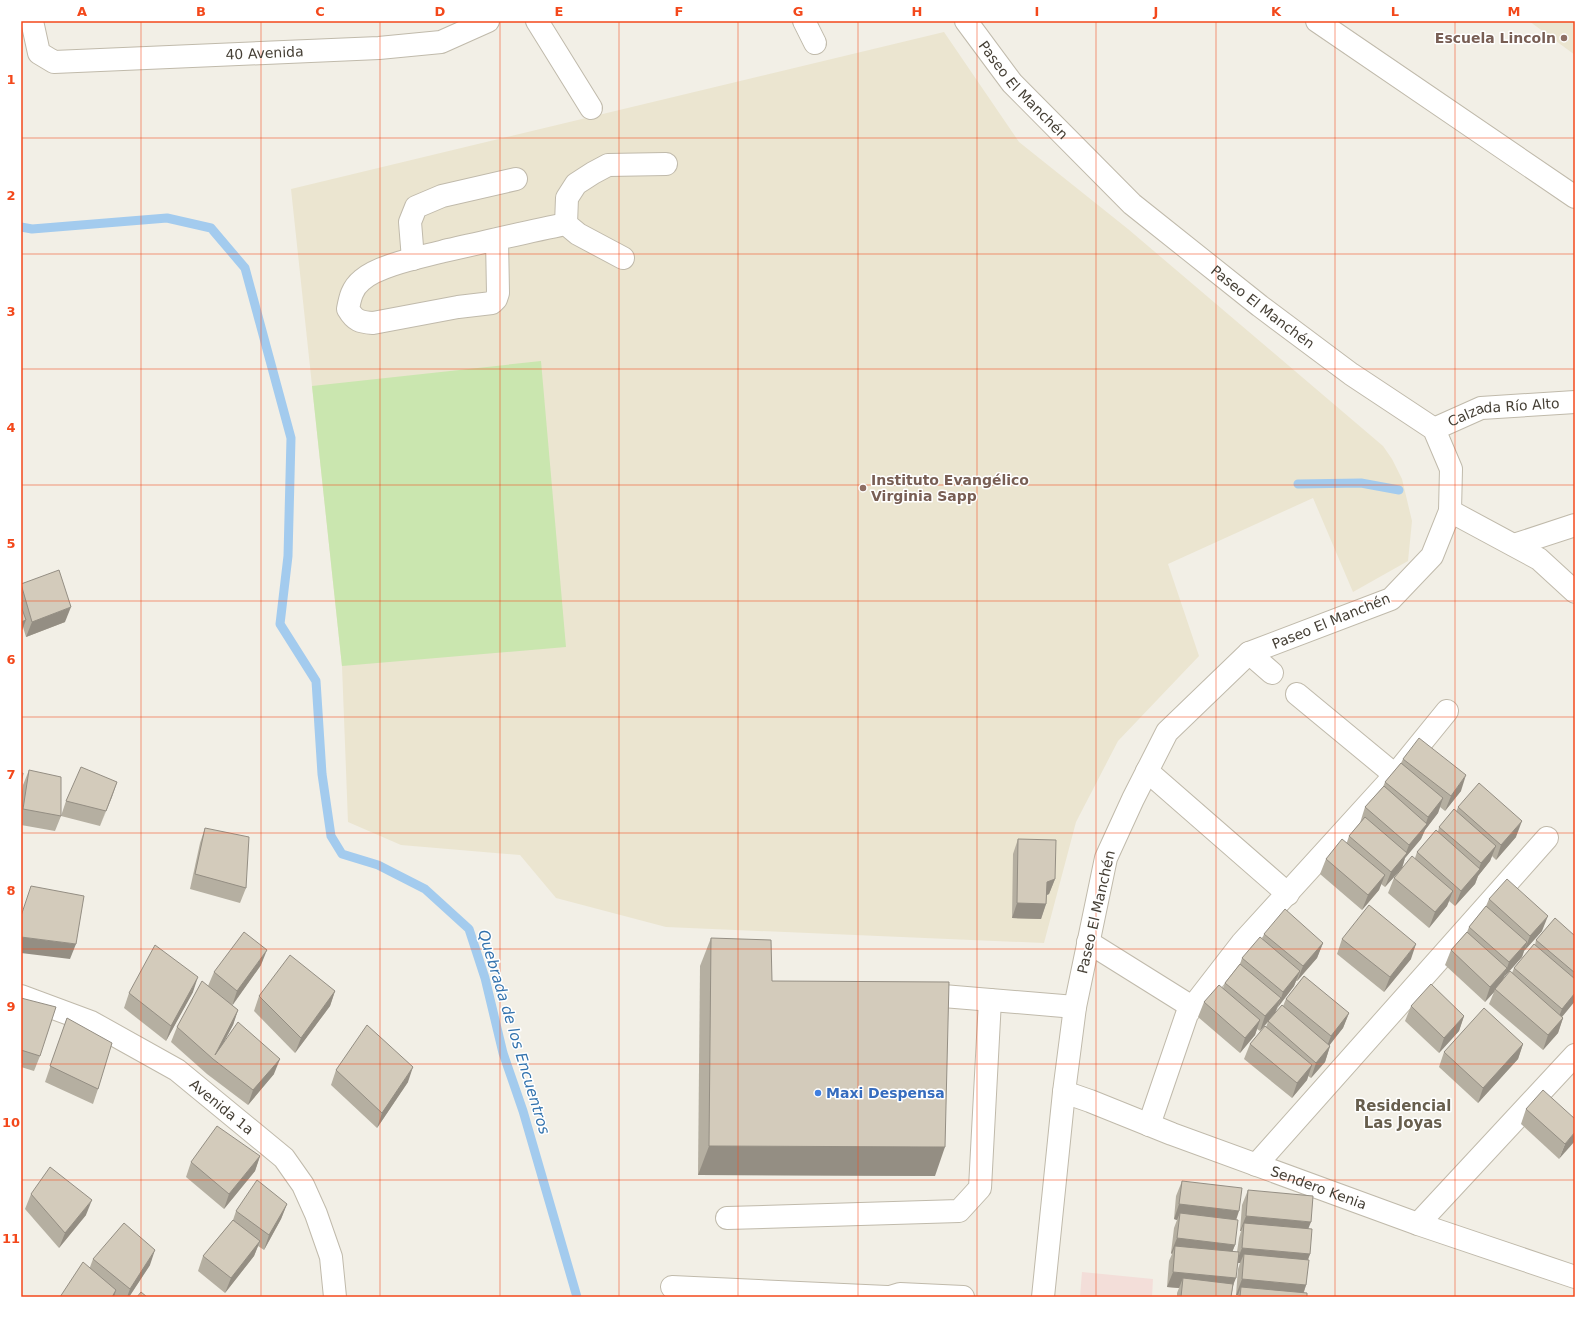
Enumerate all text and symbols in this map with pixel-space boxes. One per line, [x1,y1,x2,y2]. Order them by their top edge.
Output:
text: A [77,4,87,19]
text: B [196,4,206,19]
text: C [315,4,325,19]
text: D [435,4,446,19]
text: E [555,4,563,19]
text: F [675,4,683,19]
text: G [793,4,803,19]
text: H [912,4,922,19]
text: I [1035,4,1039,19]
text: J [1153,4,1158,19]
text: K [1271,4,1282,19]
text: L [1391,4,1399,19]
text: M [1508,4,1520,19]
place label: Escuela Lincoln [1435,30,1556,46]
marker: Escuela Lincoln [1559,33,1569,43]
street label: Paseo El Manchén [976,38,1071,143]
street label: 40 Avenida [225,43,304,63]
text: 1 [6,72,16,87]
text: 2 [6,188,16,203]
street label: Paseo El Manchén [1208,262,1318,352]
text: 3 [6,304,16,319]
street label: Calzada Río Alto [1445,395,1560,430]
text: 4 [6,420,16,435]
place label: Instituto Evangélico Virginia Sapp [871,472,1029,504]
marker: Instituto Evangélico Virginia Sapp [858,483,868,493]
text: 5 [6,536,16,551]
street label: Paseo El Manchén [1270,590,1392,652]
text: 6 [6,652,16,667]
text: 7 [6,767,16,782]
street label: Paseo El Manchén [1074,849,1118,975]
text: 8 [6,883,16,898]
water label: Quebrada de los Encuentros [474,928,554,1137]
text: 9 [6,999,16,1014]
street label: Avenida 1a [187,1076,257,1138]
place label: Maxi Despensa [826,1085,945,1101]
marker: Maxi Despensa [813,1088,823,1098]
district label: Residencial Las Joyas [1355,1097,1451,1132]
text: 10 [2,1115,20,1130]
street label: Sendero Kenia [1268,1163,1369,1212]
text: 11 [2,1231,20,1246]

